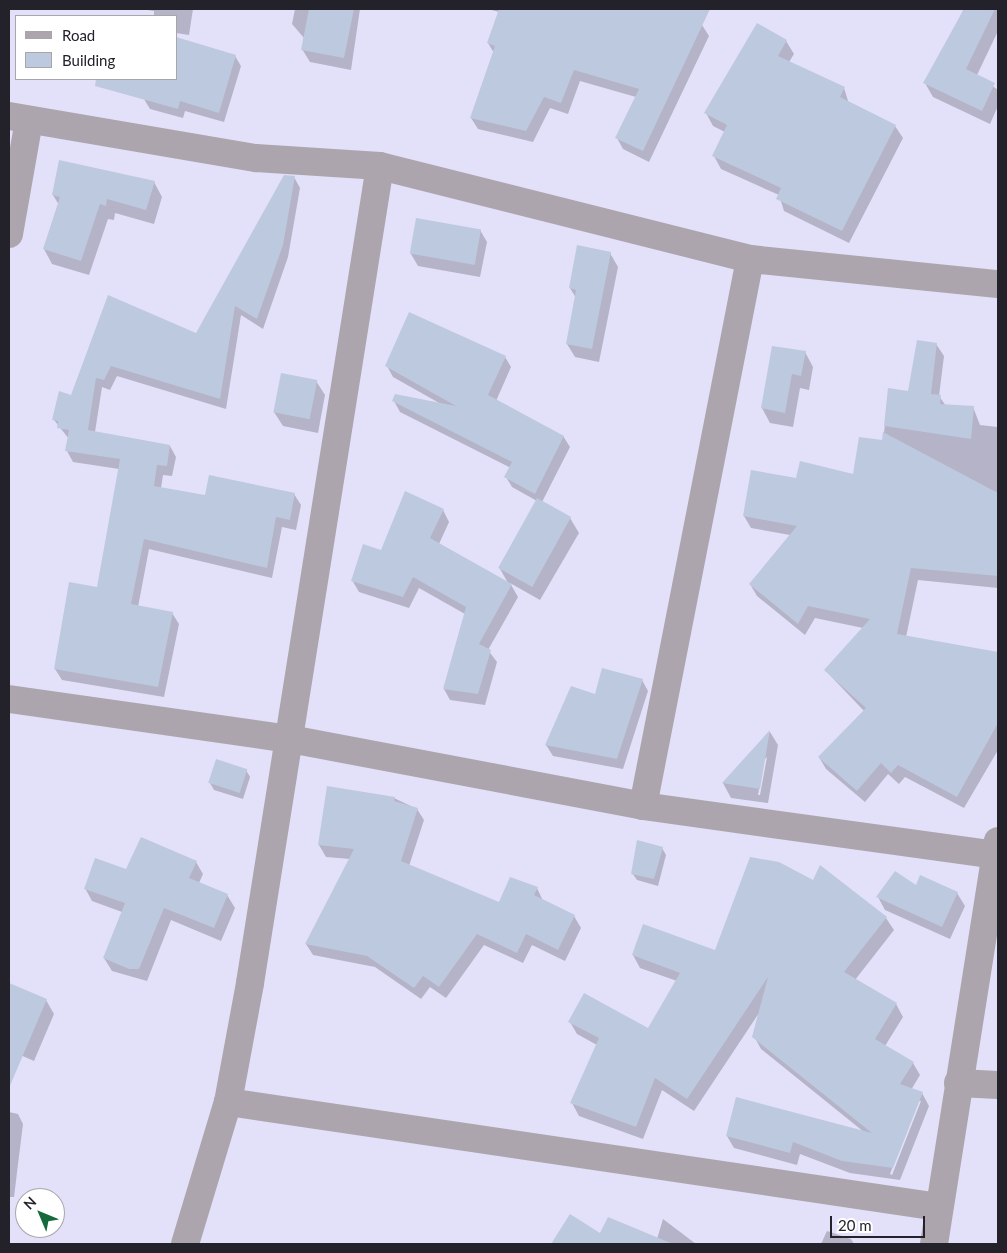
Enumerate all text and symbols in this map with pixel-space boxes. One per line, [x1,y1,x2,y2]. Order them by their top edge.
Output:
legend [15,15,178,80]
text: Road [62,26,95,44]
text: Building [62,51,115,69]
north arrow [15,1188,65,1238]
text: N [20,1193,40,1213]
scale bar [832,1206,927,1238]
text: 20 m [838,1216,872,1234]

